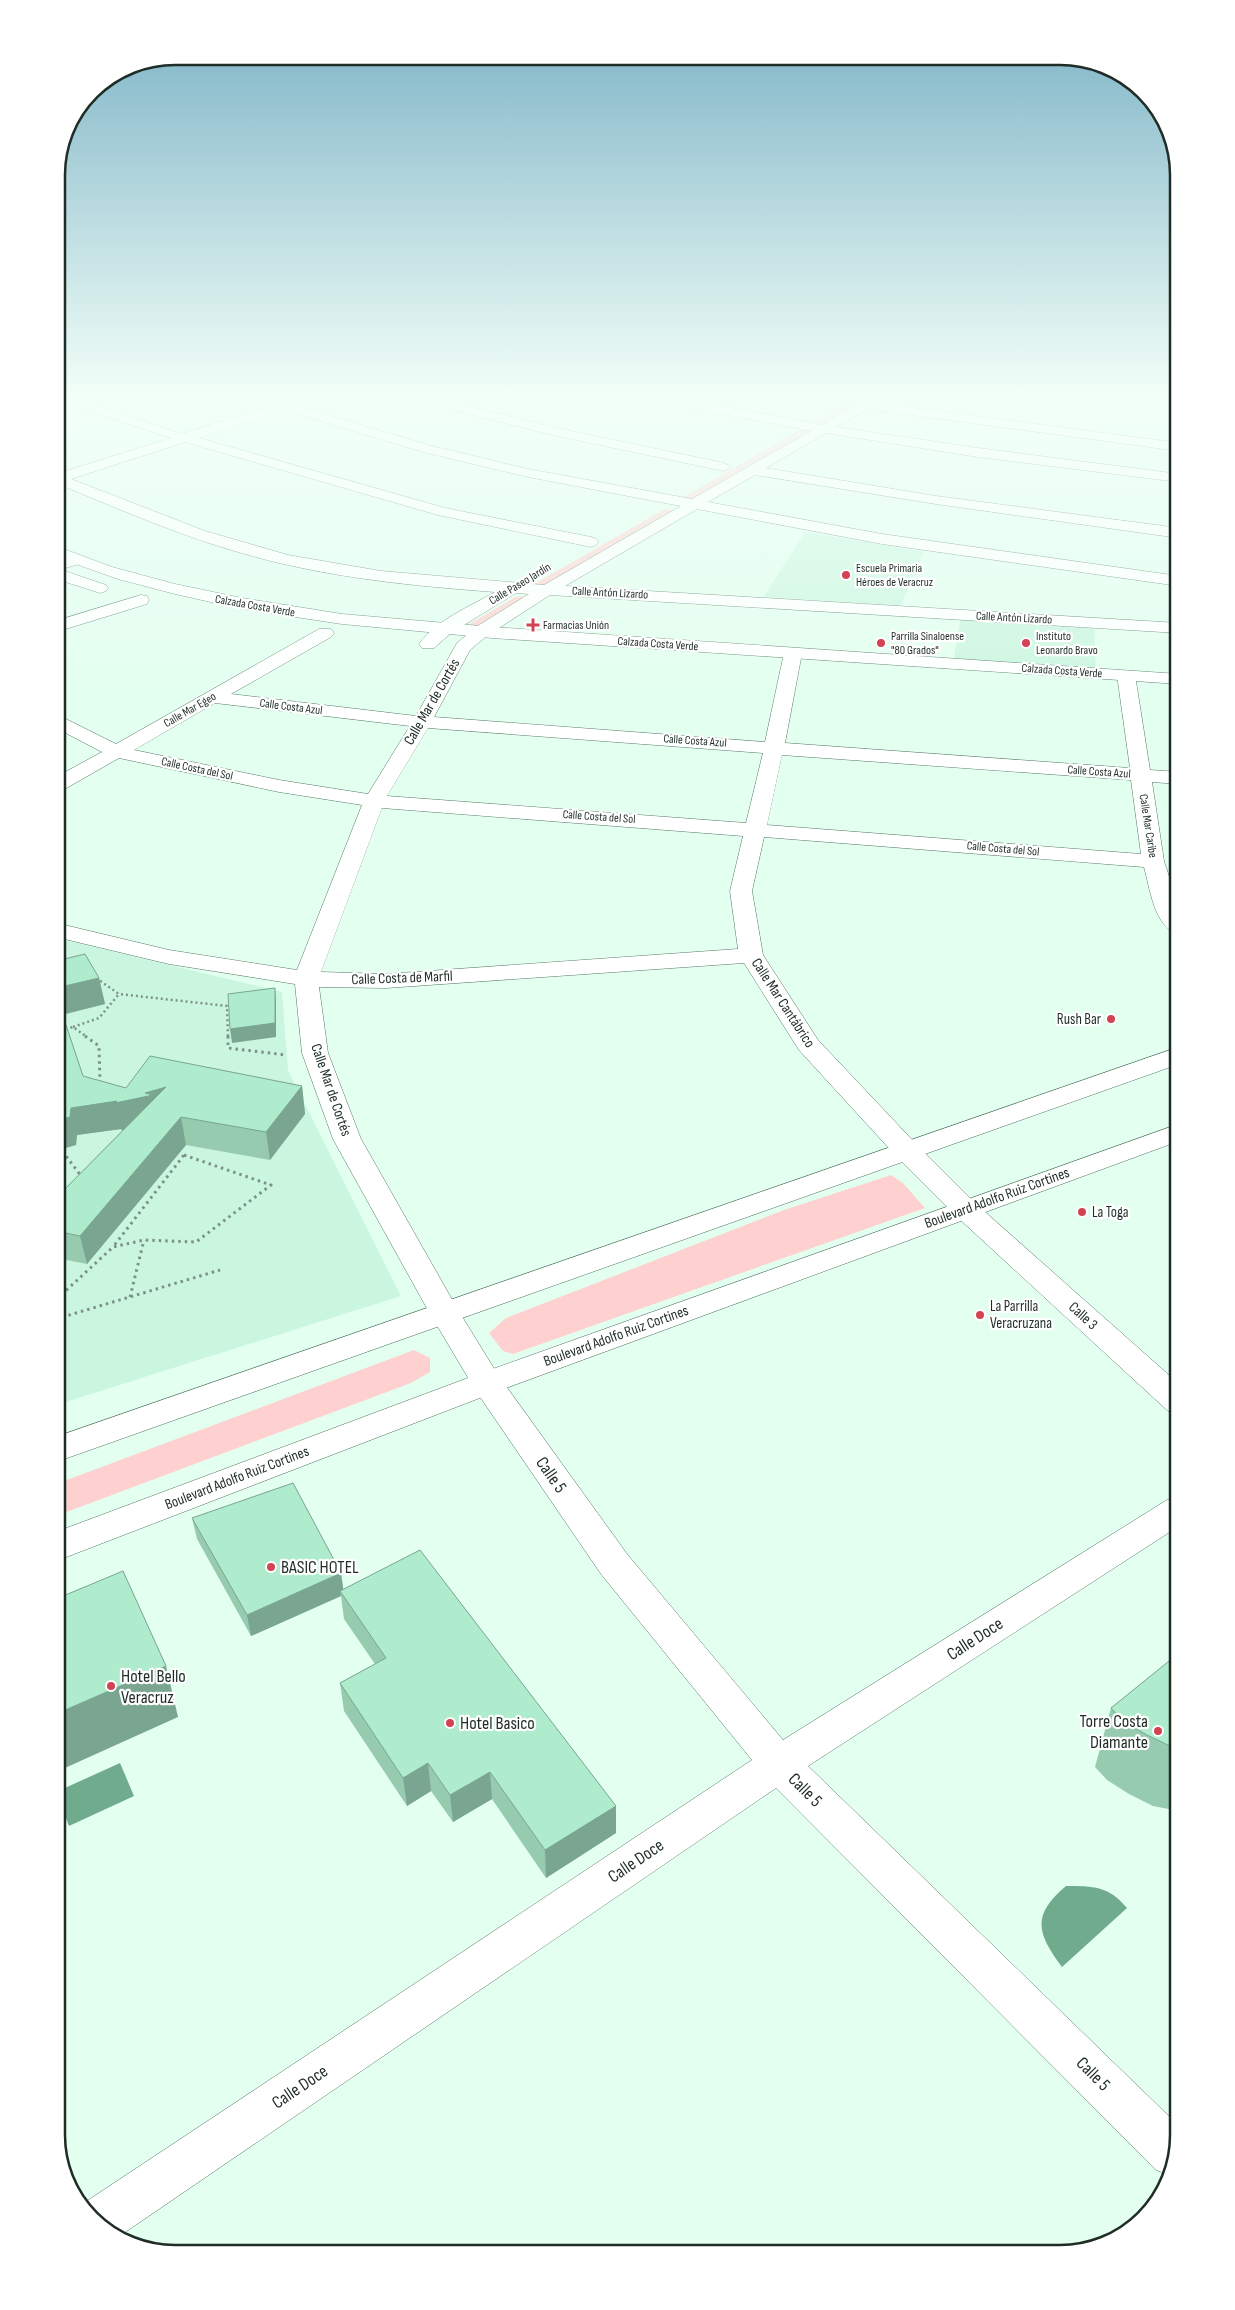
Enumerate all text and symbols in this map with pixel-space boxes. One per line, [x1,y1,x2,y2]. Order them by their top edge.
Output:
street label: Calle Paseo Jardín [486,560,554,608]
place label: Escuela Primaria Héroes de Veracruz [856,561,934,590]
marker: Escuela Primaria Héroes de Veracruz [840,569,852,581]
street label: Calle Antón Lizardo [571,584,649,602]
street label: Calzada Costa Verde [214,592,296,620]
street label: Calle Antón Lizardo [975,609,1053,627]
place label: Farmacias Unión [543,618,609,633]
marker: Farmacias Unión [527,619,539,631]
place label: Parrilla Sinaloense "80 Grados" [891,629,964,658]
place label: Instituto Leonardo Bravo [1036,629,1098,658]
street label: Calzada Costa Verde [617,634,699,654]
marker: Parrilla Sinaloense "80 Grados" [875,637,887,649]
marker: Instituto Leonardo Bravo [1020,637,1032,649]
street label: Calle Mar de Cortés [400,655,464,749]
street label: Calzada Costa Verde [1021,661,1103,681]
street label: Calle Mar Egeo [161,689,219,731]
street label: Calle Costa Azul [259,696,323,718]
street label: Calle Costa Azul [663,731,727,751]
street label: Calle Costa del Sol [160,754,234,784]
street label: Calle Costa Azul [1067,762,1131,782]
street label: Calle Mar Caribe [1136,793,1160,859]
street label: Calle Costa del Sol [562,807,636,827]
street label: Calle Costa del Sol [966,838,1040,860]
street label: Calle Mar Cantábrico [747,955,819,1051]
street label: Calle Costa de Marfil [351,967,453,989]
place label: Rush Bar [1057,1010,1102,1029]
marker: Rush Bar [1105,1013,1117,1025]
street label: Calle Mar de Cortés [306,1041,356,1139]
street label: Boulevard Adolfo Ruiz Cortines [922,1163,1072,1233]
place label: La Toga [1092,1203,1129,1222]
marker: La Toga [1076,1206,1088,1218]
place label: La Parrilla Veracruzana [990,1297,1052,1333]
street label: Calle 3 [1064,1298,1102,1334]
street label: Boulevard Adolfo Ruiz Cortines [541,1301,691,1371]
marker: La Parrilla Veracruzana [974,1309,986,1321]
street label: Boulevard Adolfo Ruiz Cortines [162,1442,312,1514]
street label: Calle 5 [531,1453,571,1497]
place label: BASIC HOTEL [281,1557,359,1578]
marker: BASIC HOTEL [265,1561,277,1573]
street label: Calle Doce [943,1613,1007,1665]
place label: Hotel Bello Veracruz [121,1666,186,1708]
marker: Hotel Bello Veracruz [105,1680,117,1692]
place label: Torre Costa Diamante [1079,1711,1148,1753]
place label: Hotel Basico [460,1713,535,1734]
marker: Hotel Basico [444,1717,456,1729]
marker: Torre Costa Diamante [1152,1725,1164,1737]
street label: Calle 5 [784,1769,826,1811]
street label: Calle Doce [604,1835,668,1887]
street label: Calle 5 [1072,2053,1114,2095]
street label: Calle Doce [268,2061,332,2113]

